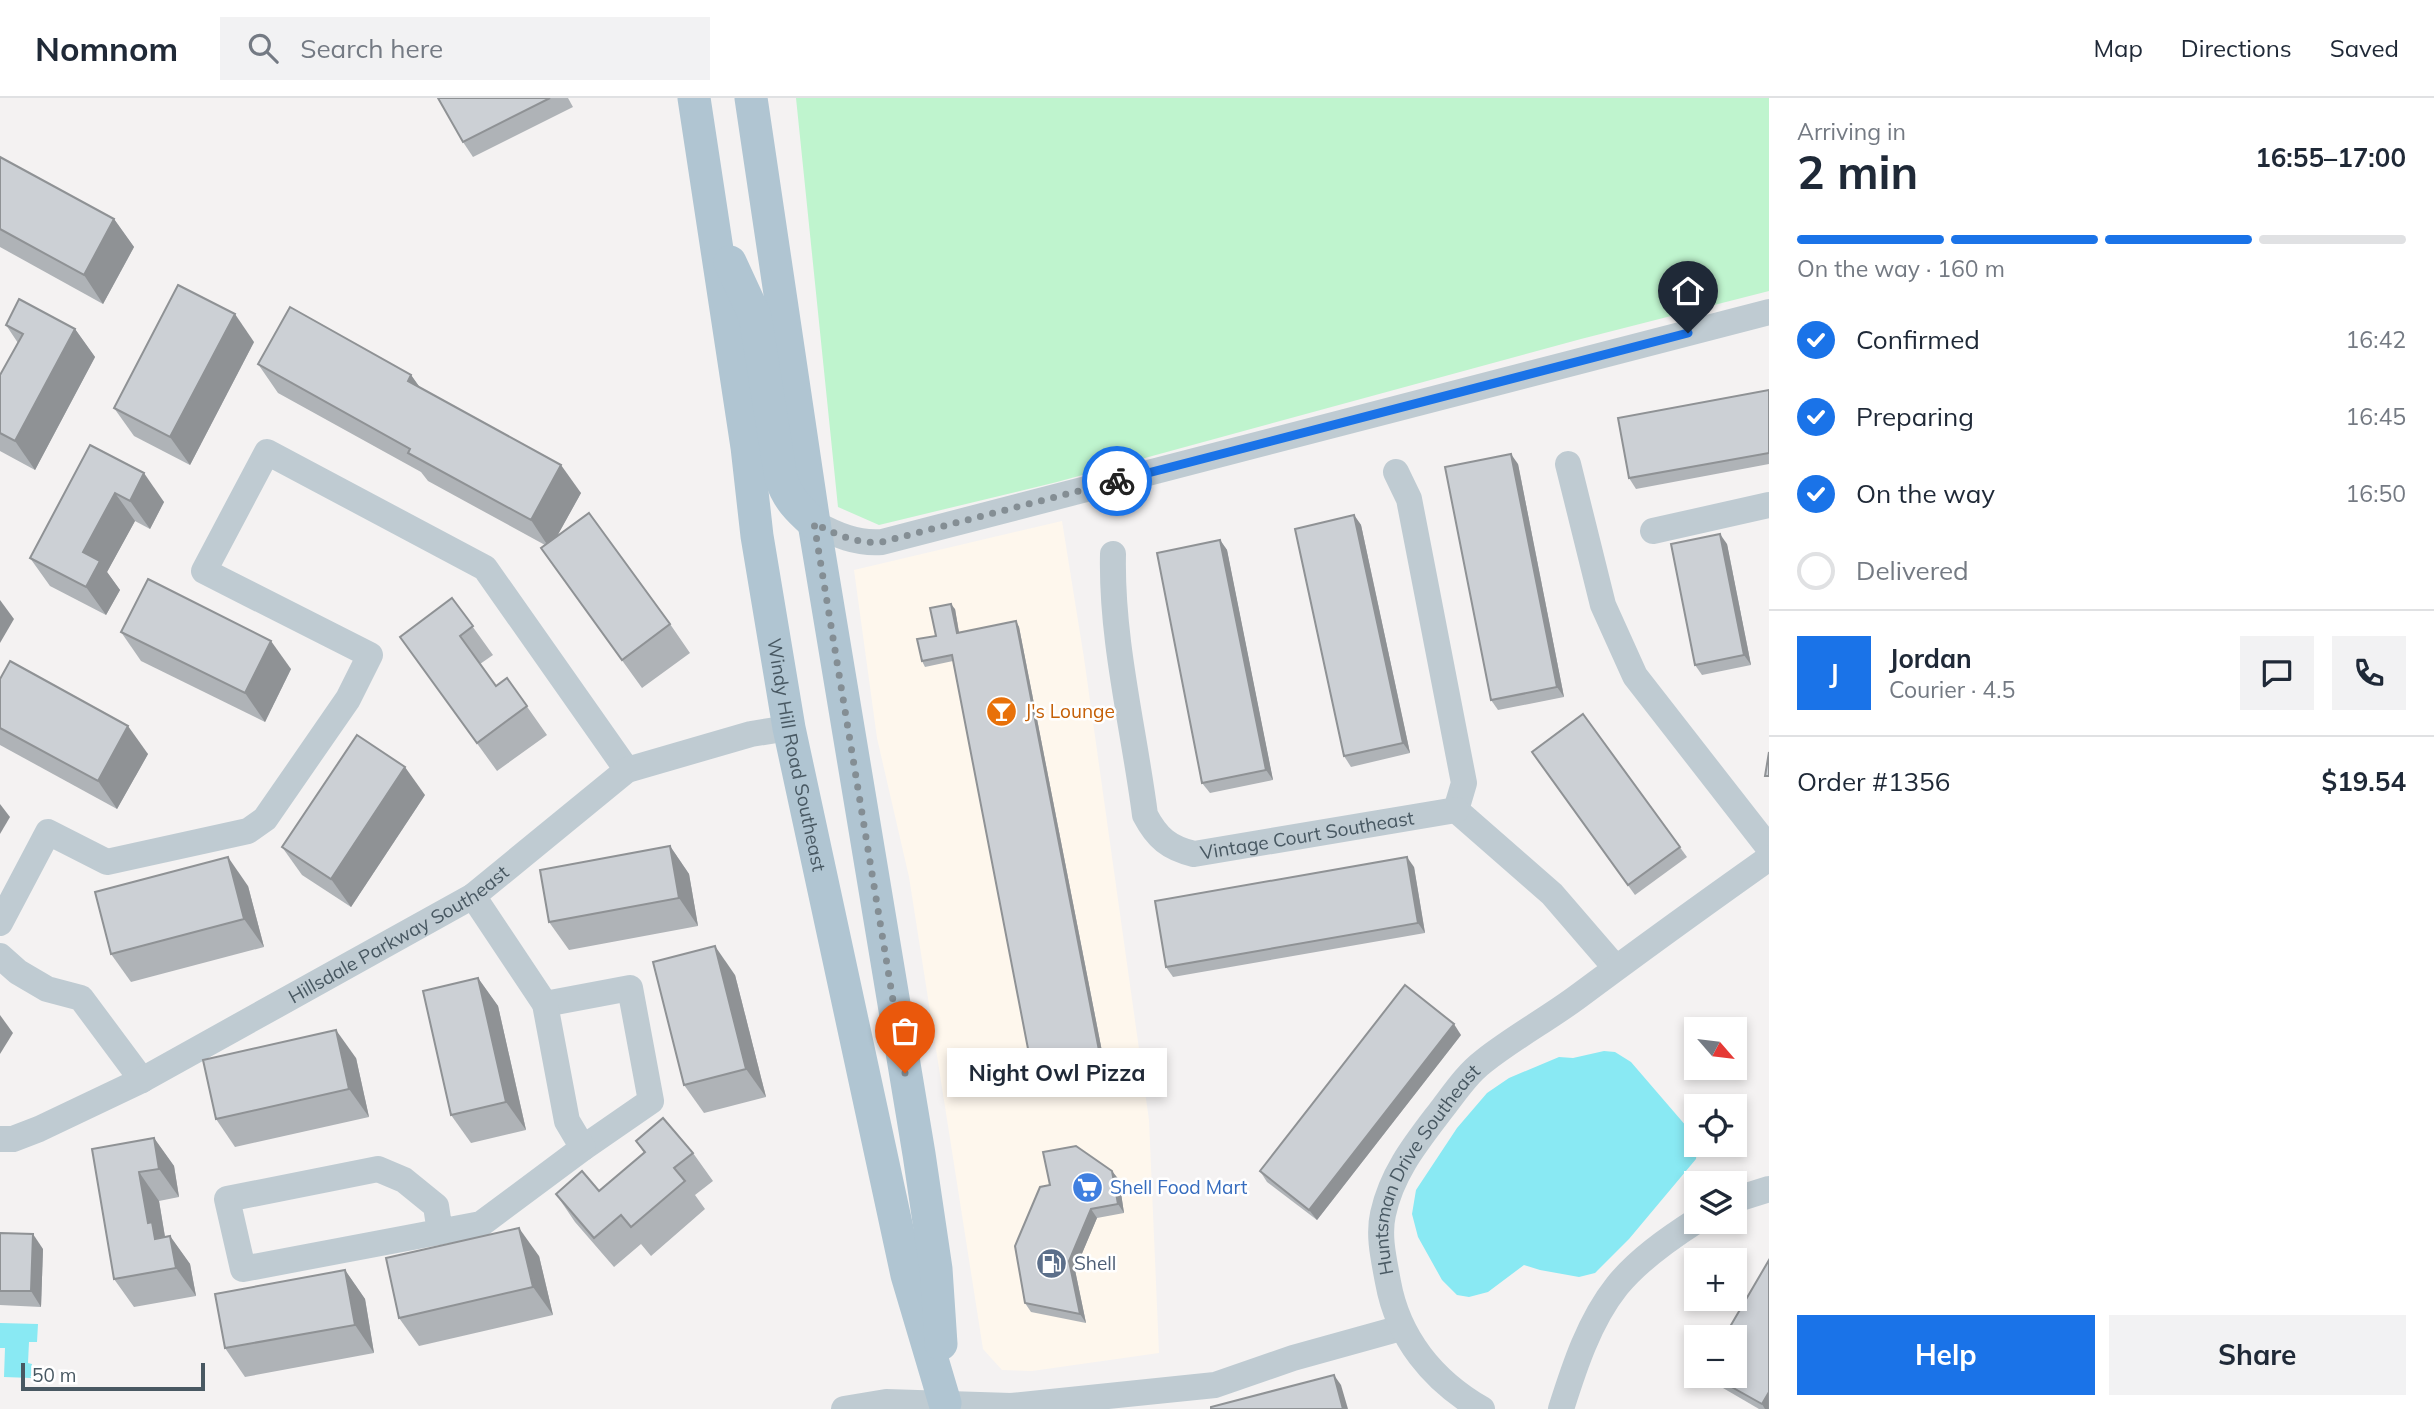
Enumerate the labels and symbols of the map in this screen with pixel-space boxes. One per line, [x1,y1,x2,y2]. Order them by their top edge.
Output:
pin [1658,261,1718,333]
courier [1082,446,1152,516]
street label: Windy Hill Road Southeast [762,636,832,874]
bar icon: J's Lounge [985,694,1019,728]
place label: J's Lounge [1025,699,1115,723]
street label: Vintage Court Southeast [1198,805,1416,865]
street label: Hillsdale Parkway Southeast [284,860,514,1008]
pin [875,1001,935,1073]
north arrow [1684,1017,1746,1080]
callout: Night Owl Pizza [947,1048,1168,1098]
street label: Huntsman Drive Southeast [1369,1059,1485,1277]
supermarket icon: Shell Food Mart [1070,1170,1104,1204]
place label: Shell Food Mart [1110,1175,1248,1199]
fuel station icon: Shell [1034,1246,1068,1280]
place label: Shell [1074,1251,1116,1275]
scale bar [21,1360,205,1392]

